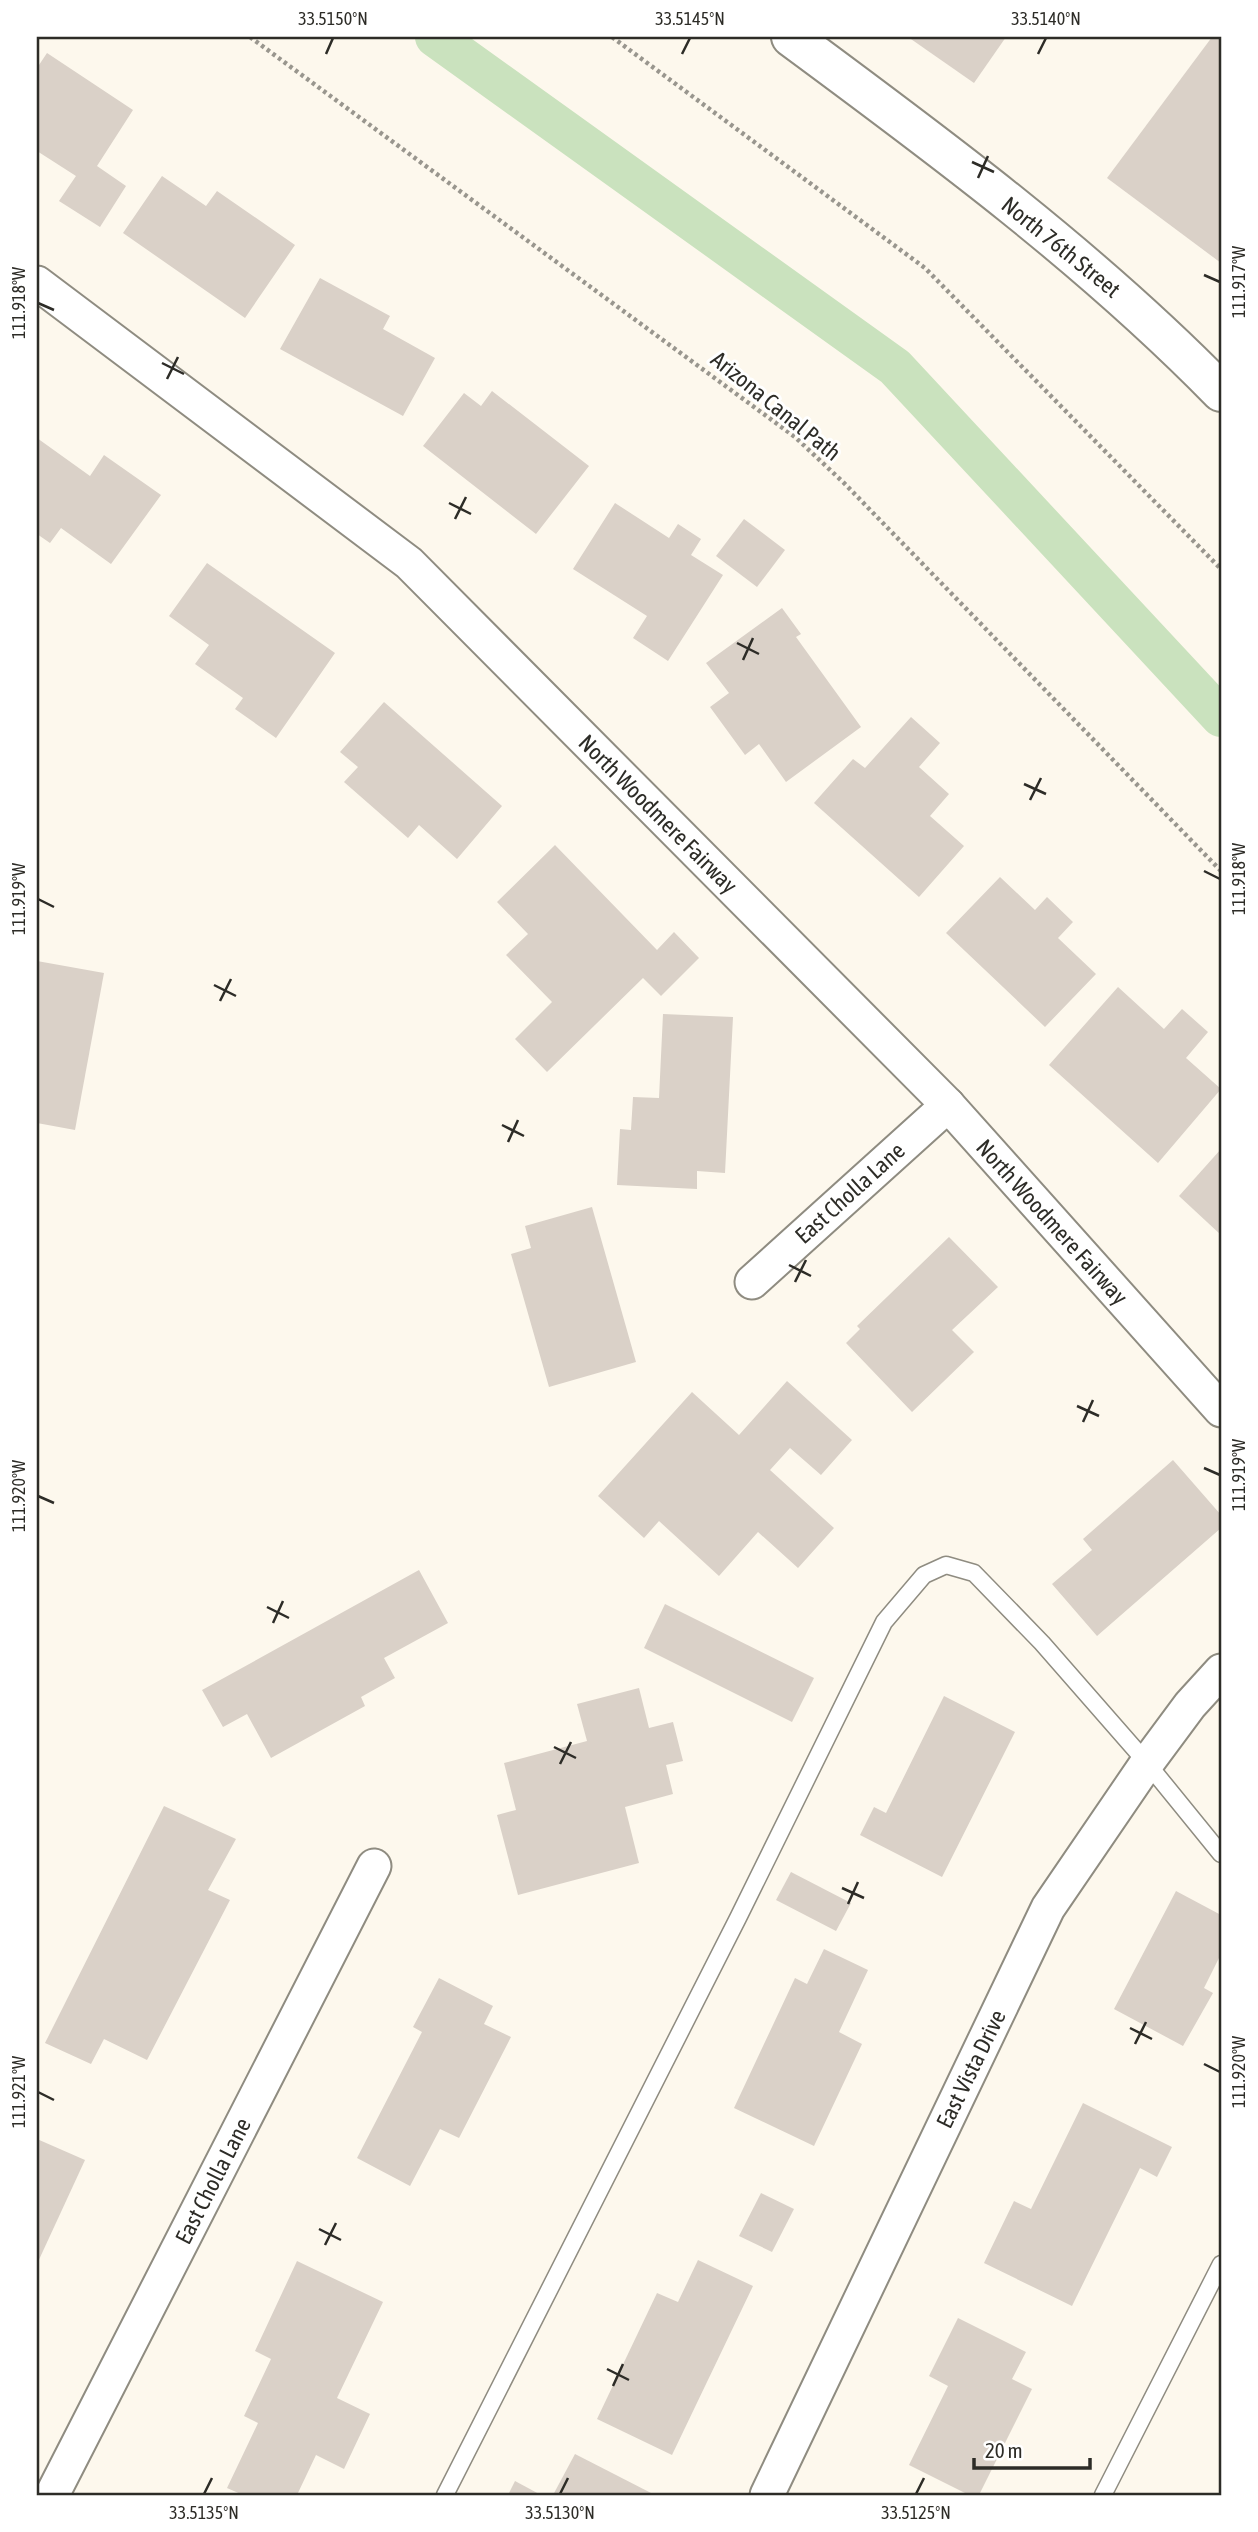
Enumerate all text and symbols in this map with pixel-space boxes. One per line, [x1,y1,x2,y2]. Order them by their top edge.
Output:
text: 33.5150°N [298,8,368,29]
text: 33.5145°N [655,8,725,29]
text: 33.5140°N [1011,8,1081,29]
street label: North 76th Street [997,191,1125,303]
text: 111.917°W [1228,246,1249,318]
text: 111.918°W [8,267,29,339]
street label: Arizona Canal Path [706,346,846,466]
street label: North Woodmere Fairway [573,729,743,899]
text: 111.918°W [1228,843,1249,915]
text: 111.919°W [8,863,29,935]
street label: North Woodmere Fairway [971,1134,1133,1310]
street label: East Cholla Lane [790,1137,910,1249]
text: 111.919°W [1228,1439,1249,1511]
text: 111.920°W [8,1460,29,1532]
street label: East Vista Drive [931,2006,1011,2132]
text: 111.920°W [1228,2036,1249,2108]
text: 111.921°W [8,2056,29,2128]
street label: East Cholla Lane [170,2114,256,2248]
scale bar [974,2427,1090,2471]
text: 20 m [985,2438,1023,2462]
text: 33.5135°N [169,2502,239,2523]
text: 33.5130°N [525,2502,595,2523]
text: 33.5125°N [881,2502,951,2523]

